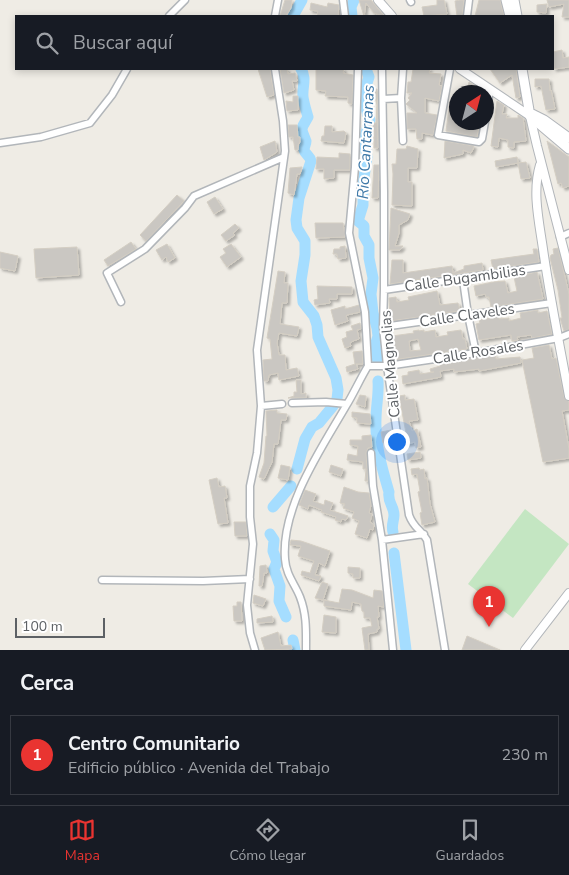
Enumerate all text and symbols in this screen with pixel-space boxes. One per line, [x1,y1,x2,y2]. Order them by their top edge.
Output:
search box [15,15,554,70]
icon: search [33,29,61,57]
text: Buscar aquí [73,30,172,56]
water label: Rio Cantarranas [352,84,380,200]
north arrow [449,85,494,130]
street label: Calle Bugambilias [403,260,527,296]
street label: Calle Claveles [418,298,516,332]
street label: Calle Magnolias [375,309,405,419]
street label: Calle Rosales [431,335,525,369]
your location [384,429,410,455]
pin: 1 [473,586,505,627]
scale bar [15,615,105,638]
text: 100 m [22,617,63,636]
text: Cerca [20,669,74,697]
text: Centro Comunitario [68,731,240,757]
text: 1 [32,744,42,766]
text: 230 m [501,744,548,766]
text: Edificio público · Avenida del Trabajo [68,757,330,779]
tab: Mapa [65,816,100,865]
tab: Cómo llegar [229,816,306,865]
tab: Guardados [436,816,504,865]

